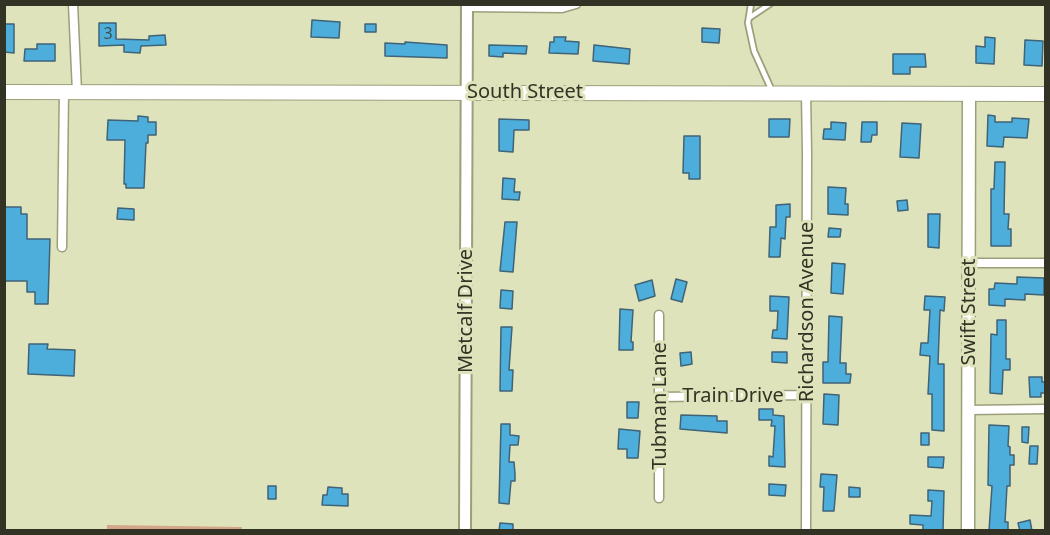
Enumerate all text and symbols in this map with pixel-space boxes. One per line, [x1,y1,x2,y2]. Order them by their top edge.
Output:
house number: 3 [103,24,113,44]
street label: South Street [467,80,583,104]
street label: Richardson Avenue [795,222,819,402]
street label: Metcalf Drive [454,249,478,373]
street label: Swift Street [957,259,981,365]
street label: Tubman Lane [648,342,672,470]
street label: Train Drive [682,384,784,408]

